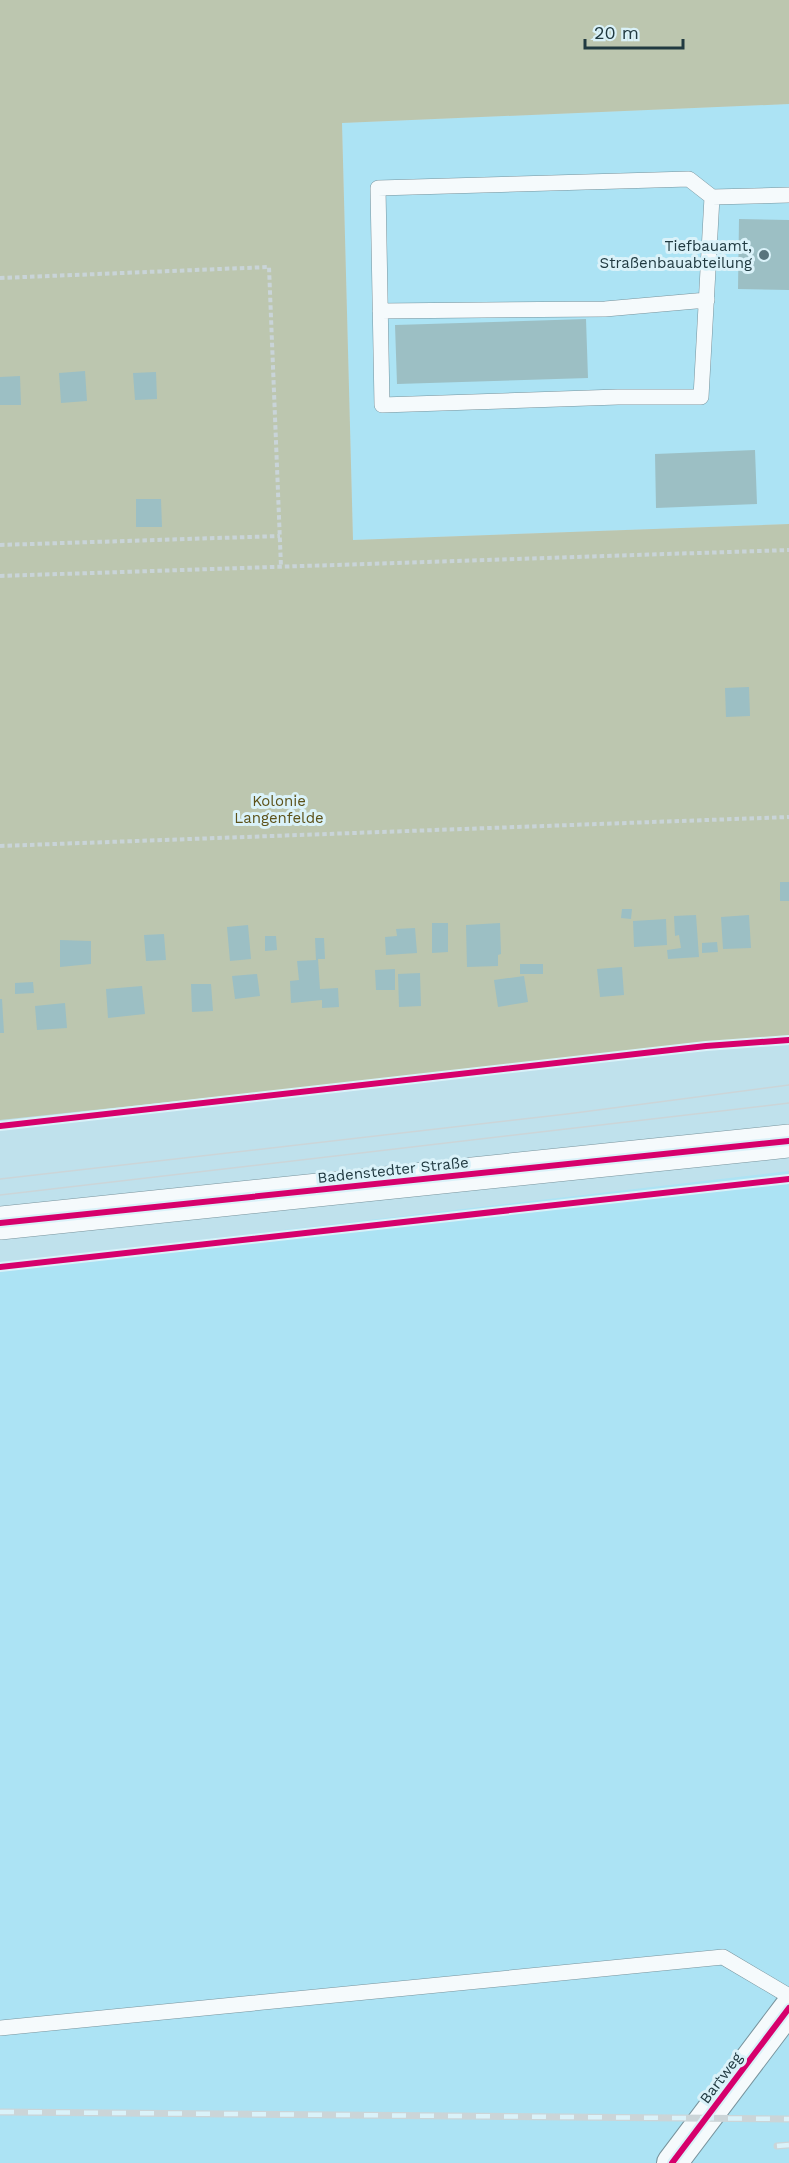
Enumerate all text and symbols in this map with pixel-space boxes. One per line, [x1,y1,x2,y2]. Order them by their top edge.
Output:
scale bar [585,12,682,50]
text: 20 m [594,22,639,43]
place label: Tiefbauamt, Straßenbauabteilung [600,237,752,272]
marker: Tiefbauamt, Straßenbauabteilung [757,248,771,262]
park label: Kolonie Langenfelde [234,792,324,827]
street label: Badenstedter Straße [317,1153,469,1187]
street label: Bartweg [696,2049,746,2107]

